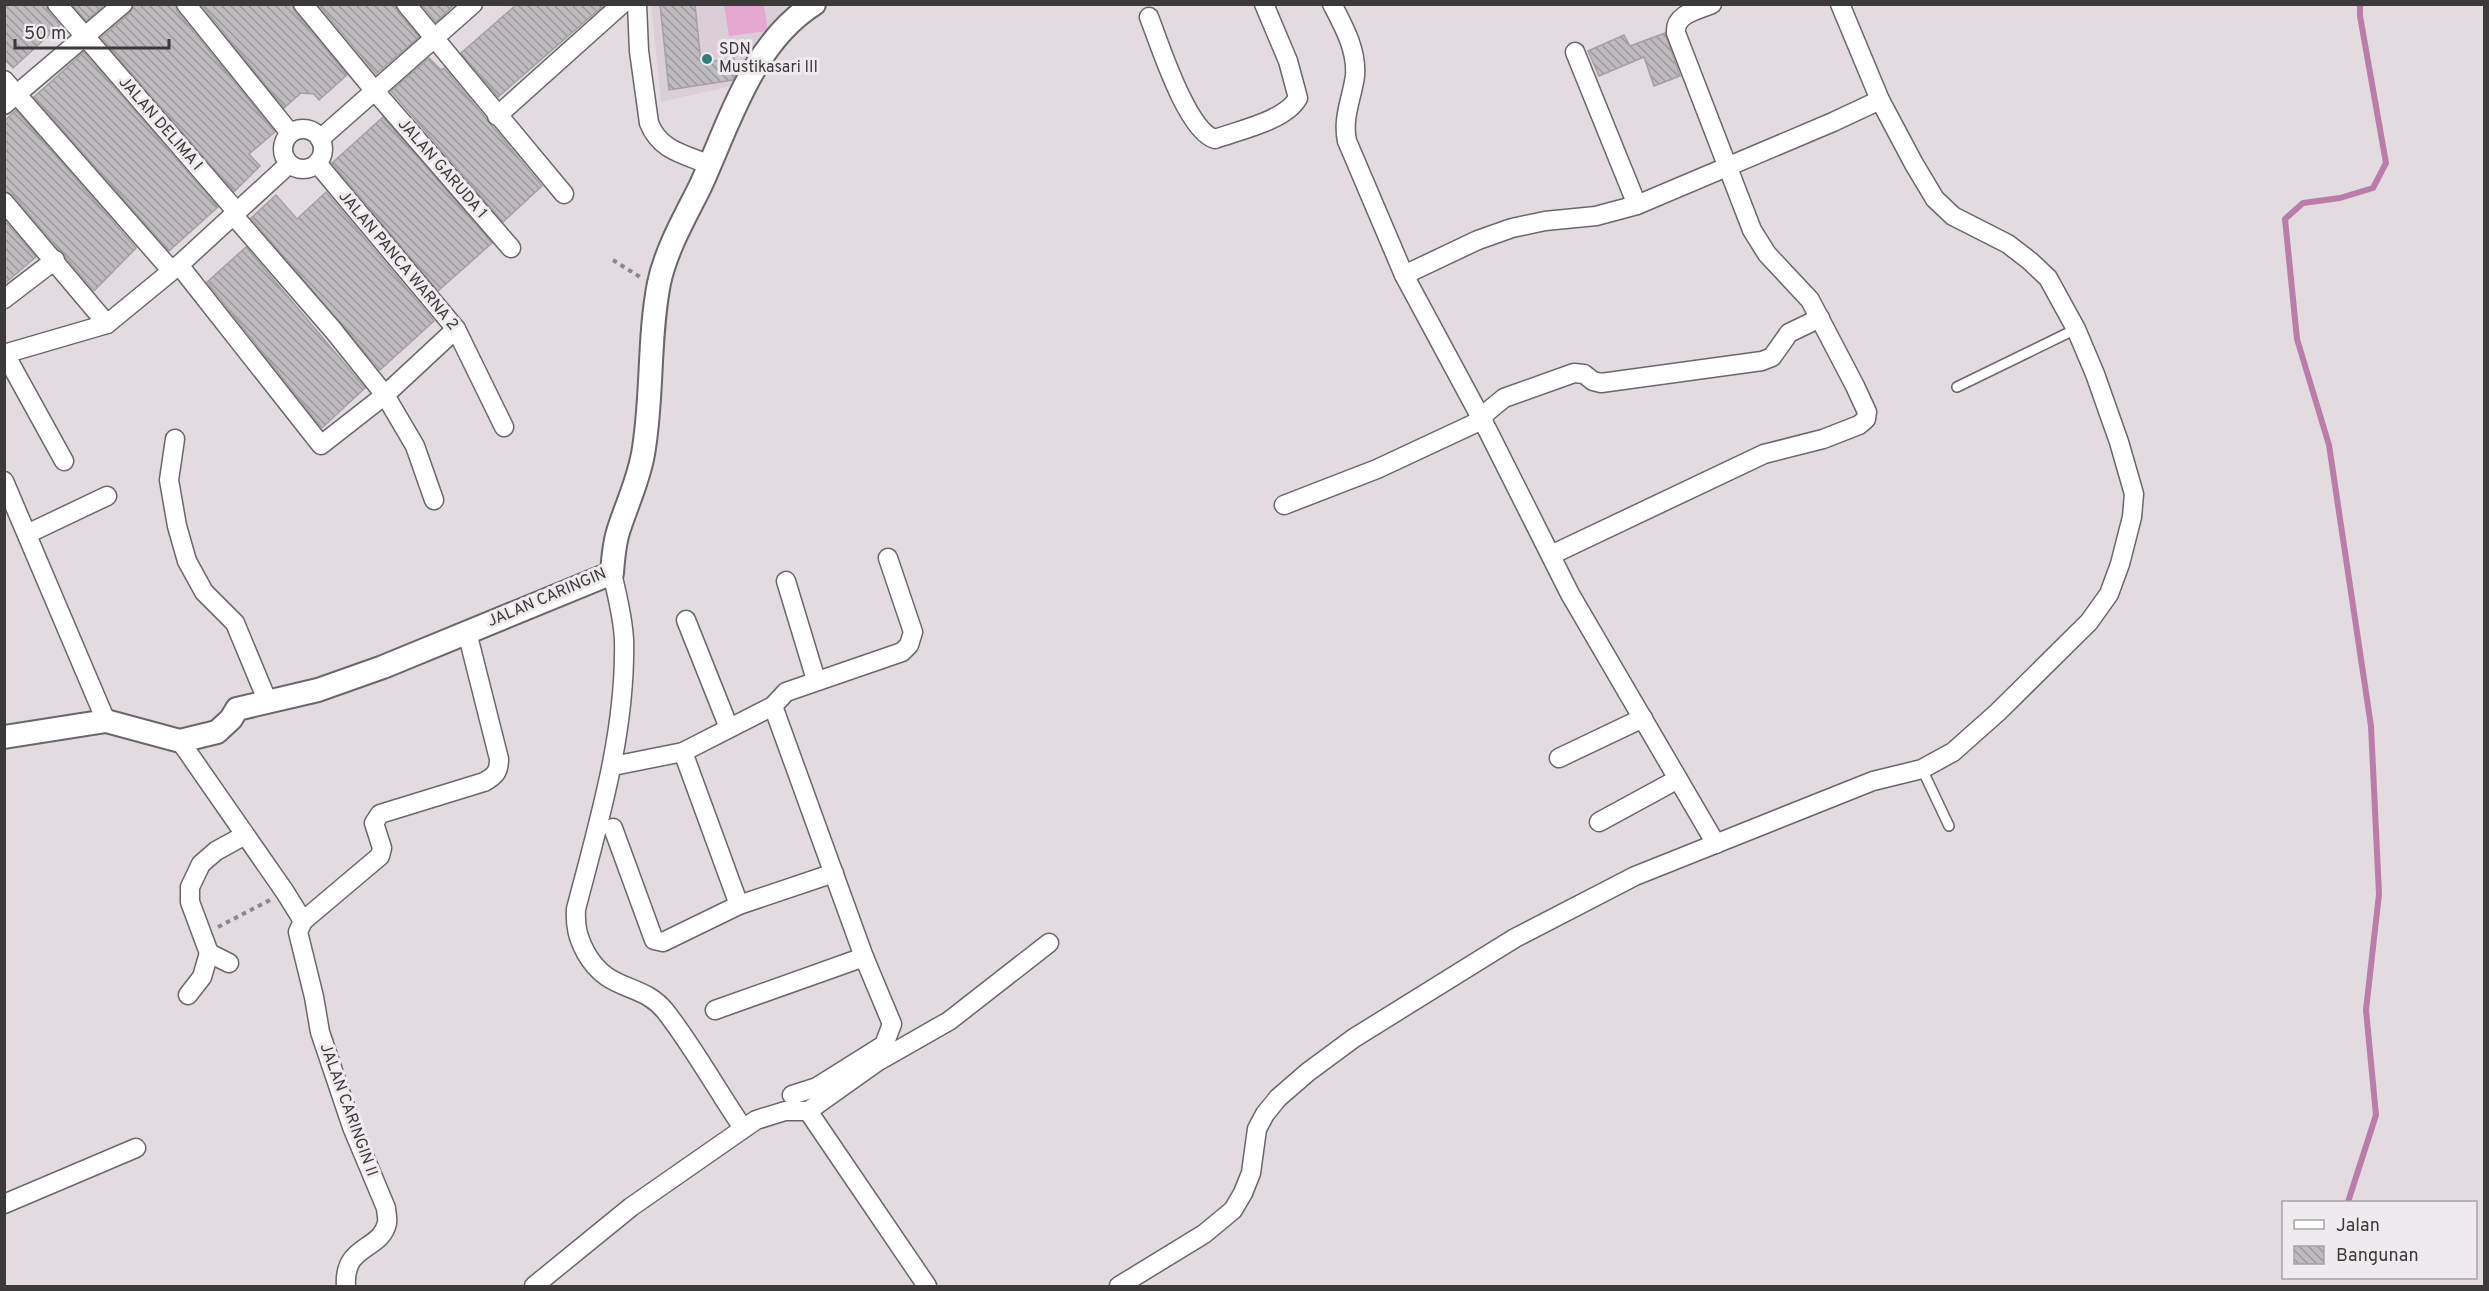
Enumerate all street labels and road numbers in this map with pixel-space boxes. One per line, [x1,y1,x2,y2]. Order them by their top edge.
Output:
street label: JALAN DELIMA I [114,73,206,175]
street label: JALAN GARUDA 1 [393,115,491,223]
street label: JALAN PANCA WARNA 2 [334,187,462,335]
street label: JALAN CARINGIN [484,564,610,632]
street label: JALAN CARINGIN II [315,1041,381,1179]

